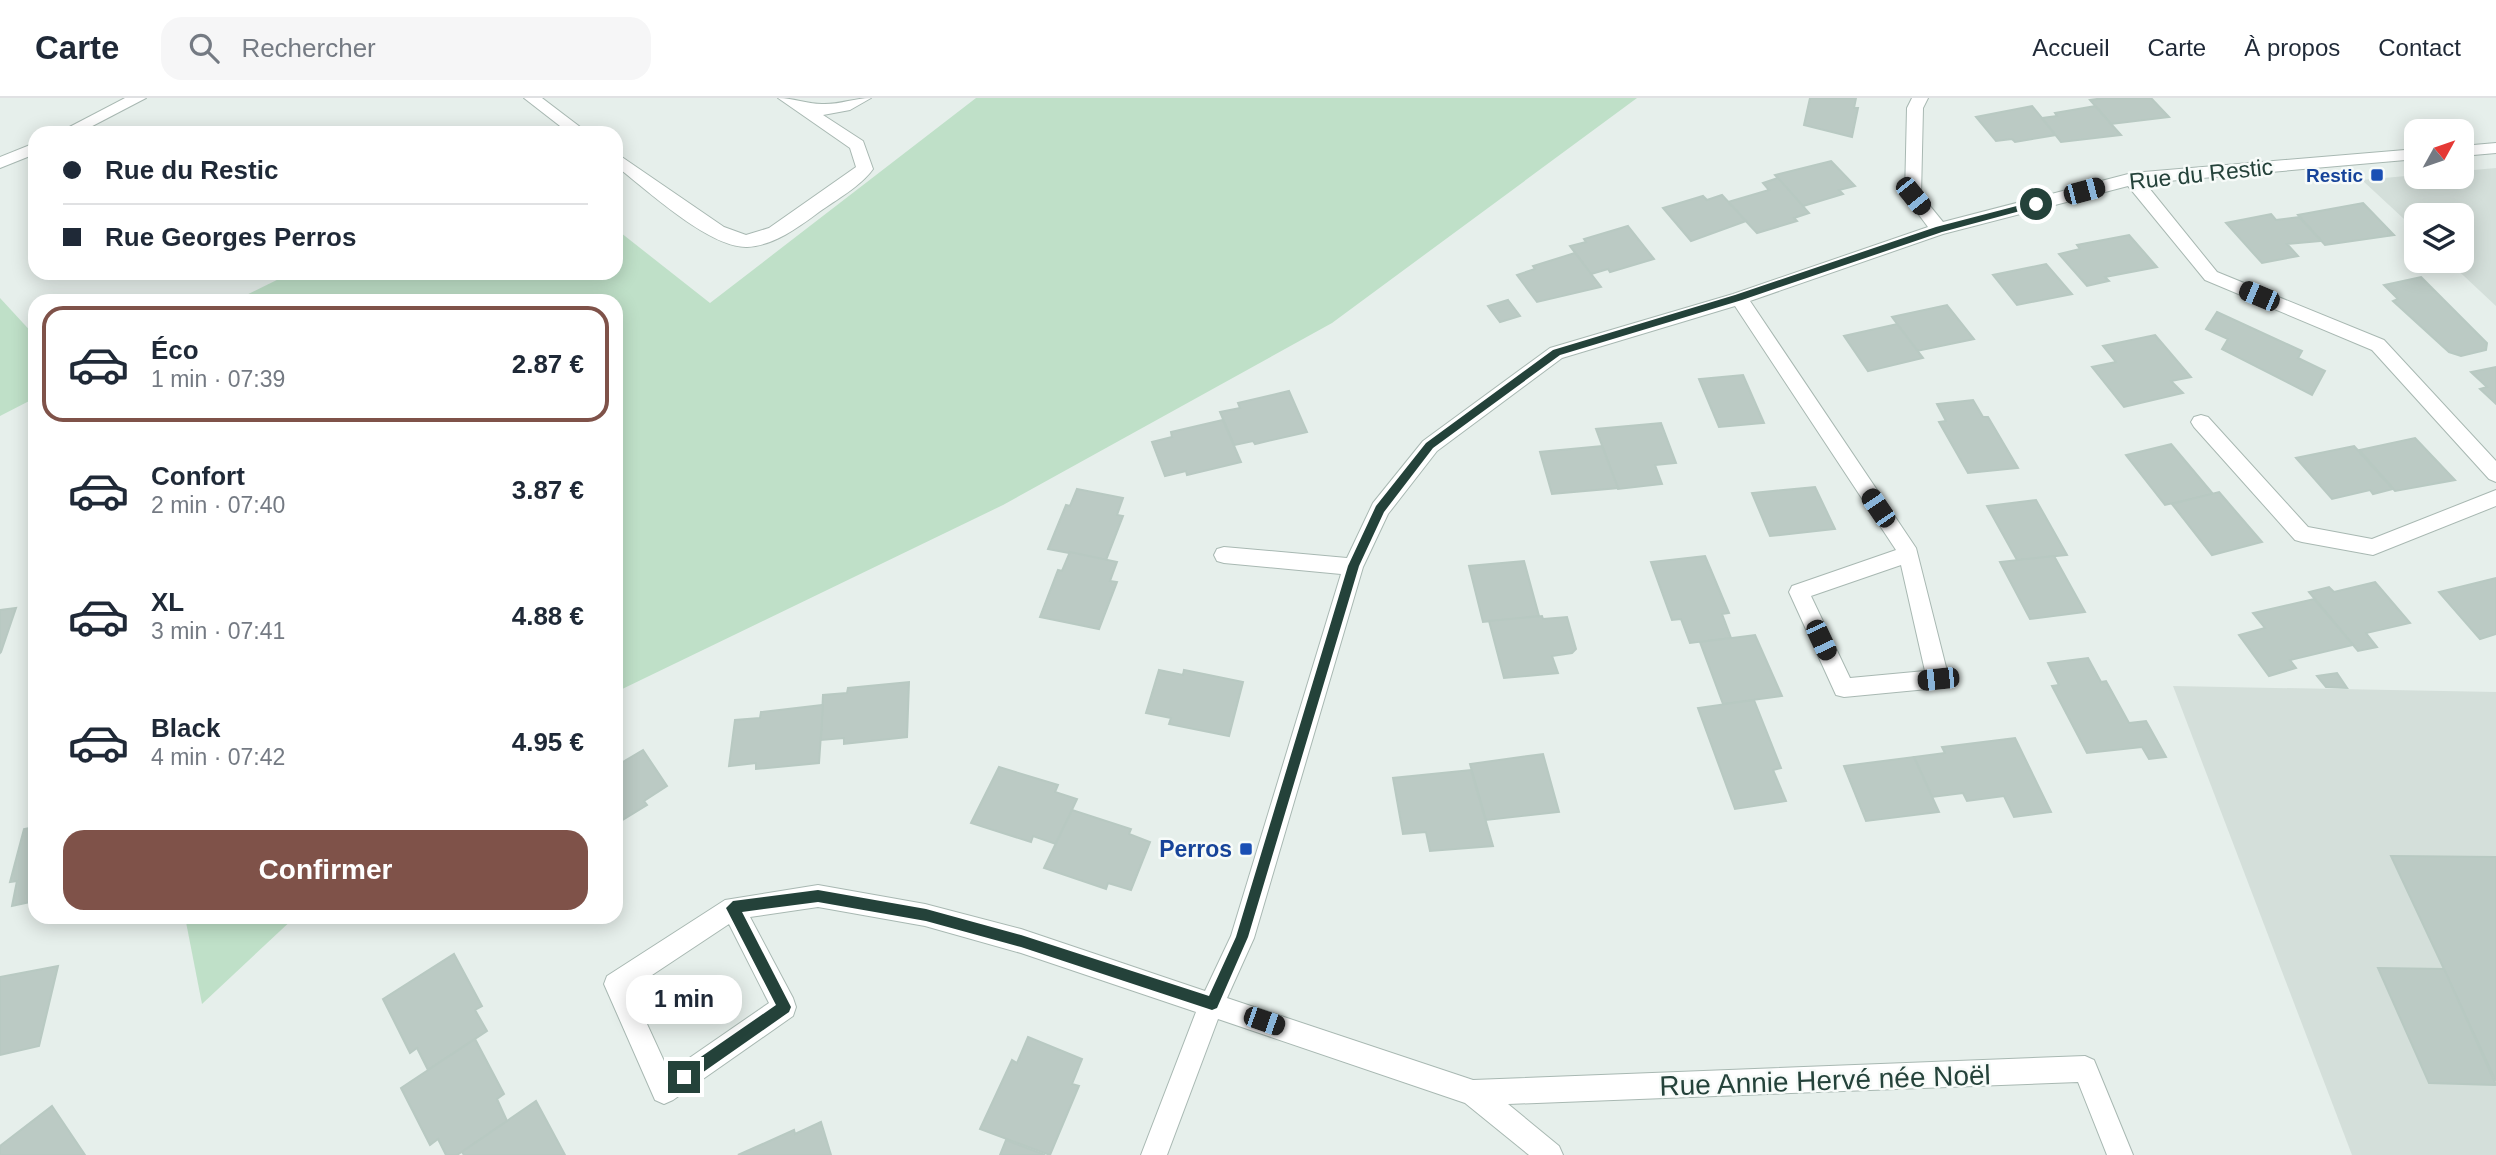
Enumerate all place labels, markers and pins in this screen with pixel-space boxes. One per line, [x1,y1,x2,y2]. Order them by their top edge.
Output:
place label: Restic [2306,165,2363,186]
marker: Restic [2369,167,2385,183]
place label: Perros [1159,836,1232,862]
marker: Perros [1238,841,1254,857]

